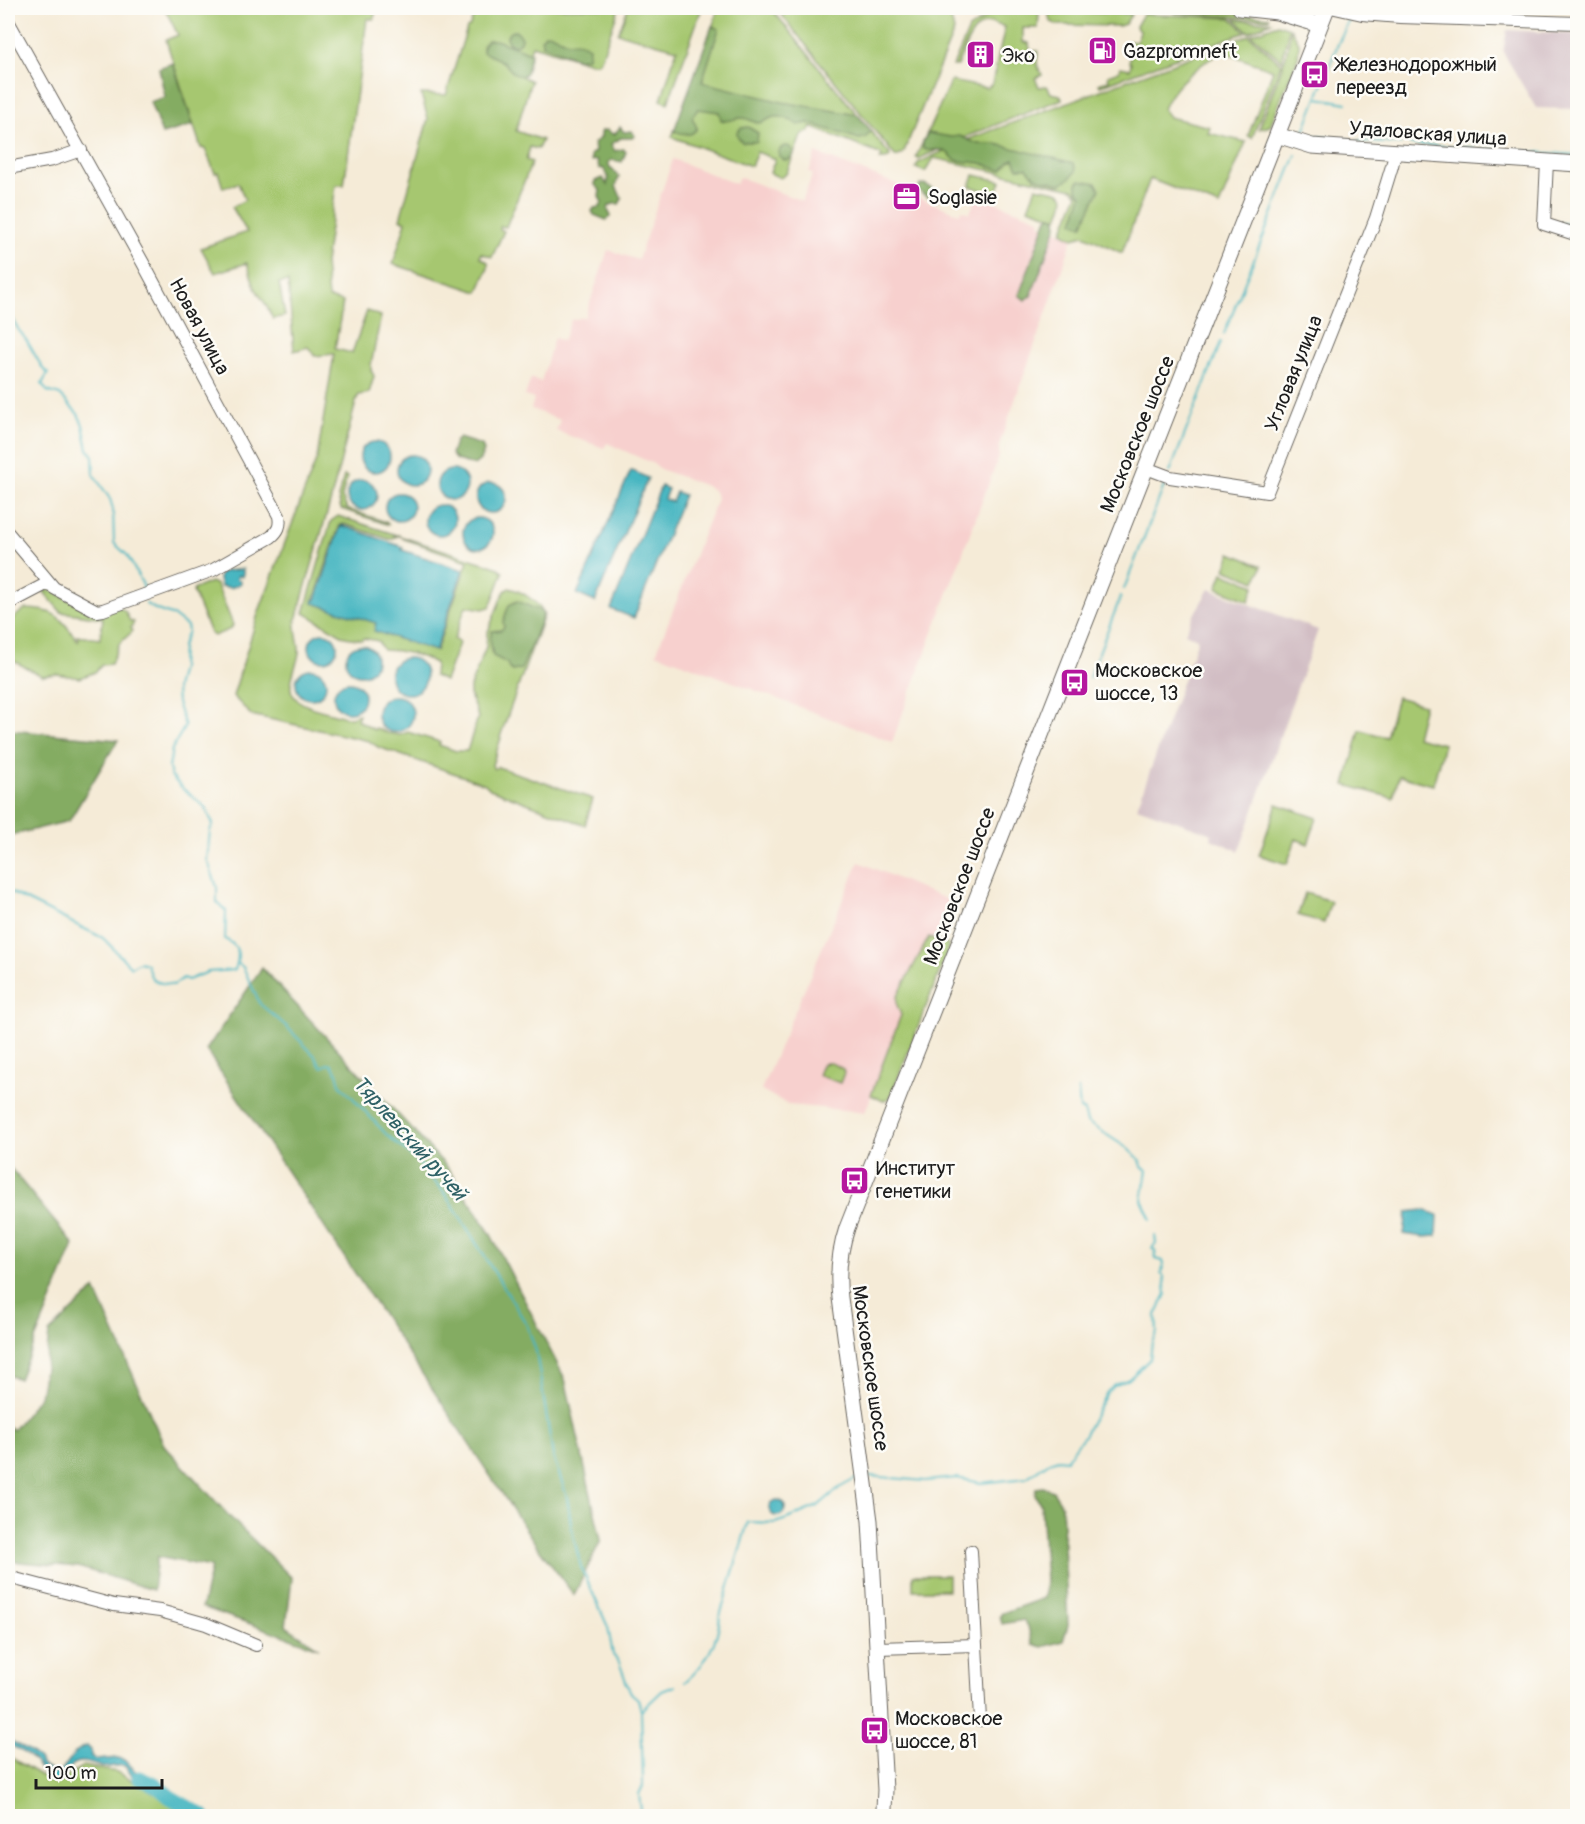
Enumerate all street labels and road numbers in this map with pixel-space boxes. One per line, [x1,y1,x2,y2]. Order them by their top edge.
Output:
street label: Удаловская улица [1348,116,1508,151]
street label: Новая улица [164,274,235,379]
street label: Угловая улица [1259,312,1328,435]
street label: Московское шоссе [1095,352,1180,516]
street label: Московское шоссе [918,804,1001,968]
street label: Московское шоссе [847,1284,895,1452]

